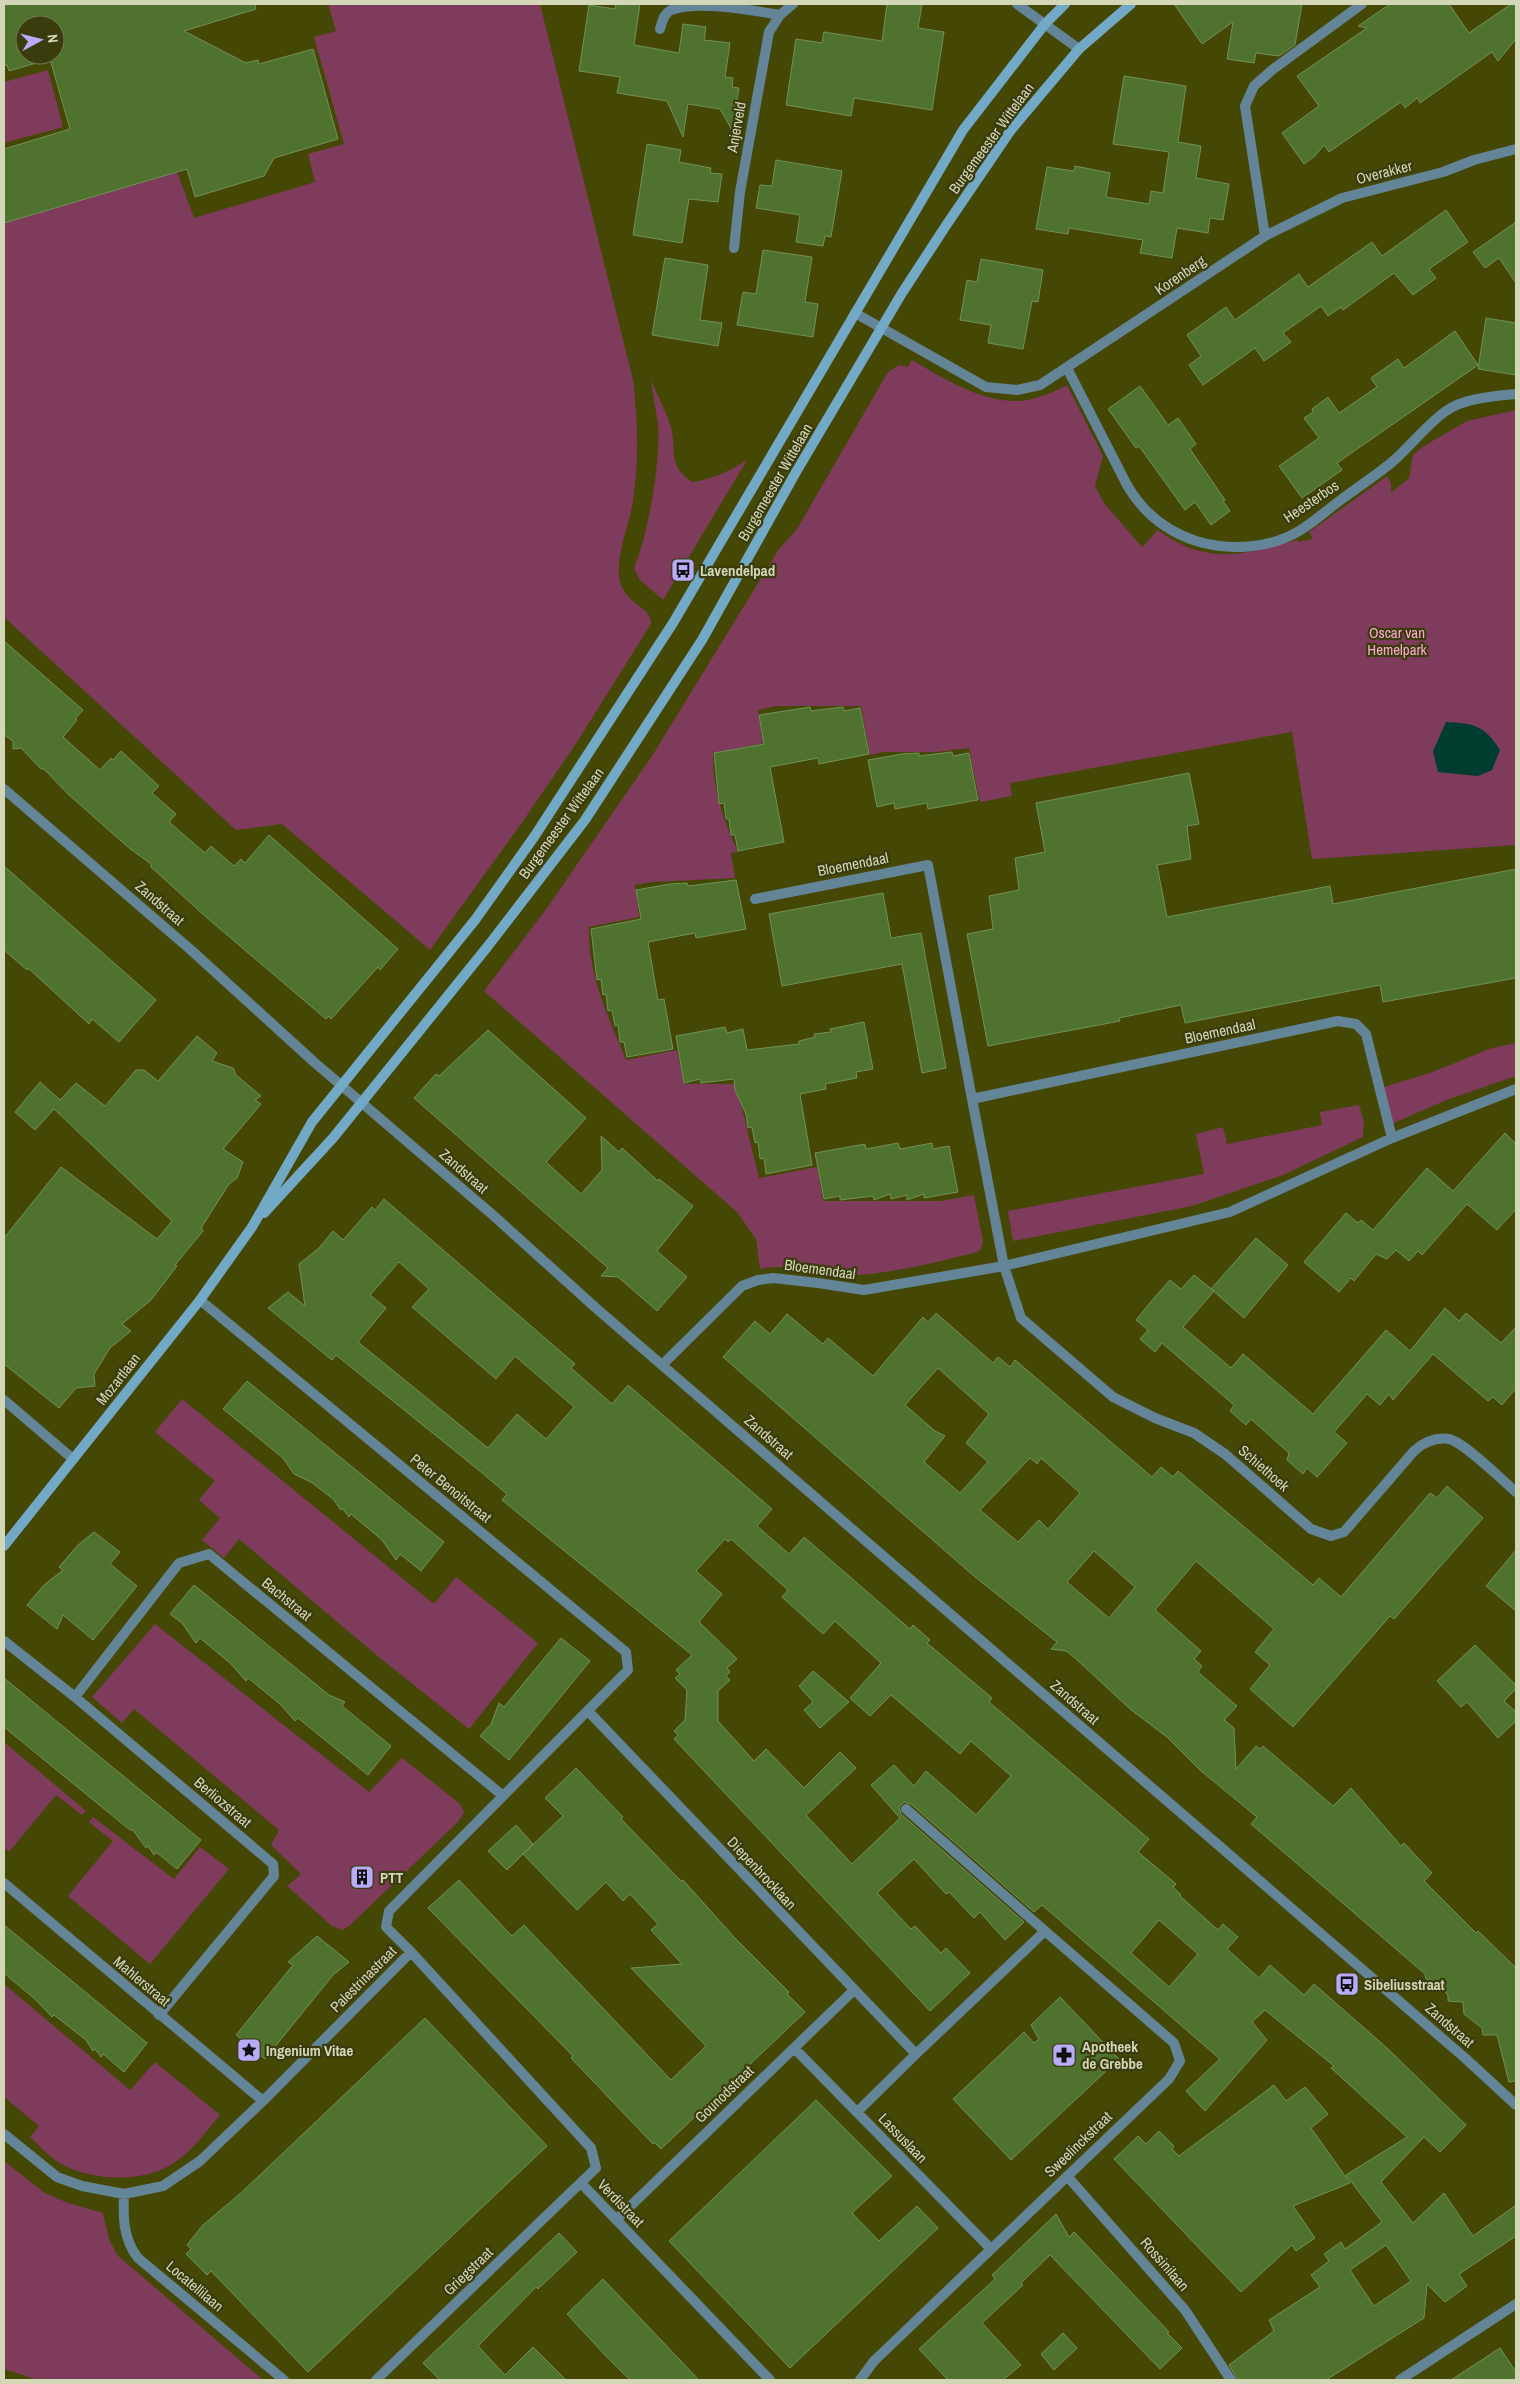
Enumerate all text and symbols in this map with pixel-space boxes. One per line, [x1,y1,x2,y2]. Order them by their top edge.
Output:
north arrow [15,15,65,65]
text: N [43,33,62,44]
street label: Burgemeester Wittelaan [944,78,1038,198]
street label: Anjerveld [721,100,751,155]
street label: Overakker [1354,155,1414,189]
street label: Korenberg [1150,250,1210,300]
street label: Burgemeester Wittelaan [733,419,817,545]
street label: Heesterbos [1279,475,1343,527]
bus stop icon: Lavendelpad [670,557,696,583]
place label: Lavendelpad [700,560,775,581]
park label: Oscar van Hemelpark [1367,622,1428,660]
street label: Burgemeester Wittelaan [514,763,608,883]
street label: Bloemendaal [816,847,890,881]
street label: Zandstraat [131,876,190,931]
street label: Bloemendaal [1183,1013,1257,1049]
street label: Zandstraat [435,1144,494,1199]
street label: Bloemendaal [783,1254,857,1284]
street label: Mozartlaan [91,1349,145,1409]
street label: Zandstraat [740,1410,799,1465]
street label: Schiethoek [1234,1440,1295,1497]
street label: Peter Benoitstraat [406,1449,497,1528]
street label: Bachstraat [258,1572,317,1626]
street label: Zandstraat [1046,1675,1105,1730]
street label: Berliozstraat [190,1772,257,1833]
street label: Diepenbrocklaan [723,1832,801,1914]
building icon: PTT [349,1864,375,1890]
place label: PTT [380,1867,404,1888]
street label: Palestrinastraat [325,1941,401,2017]
street label: Mahlerstraat [109,1951,175,2011]
bus stop icon: Sibeliusstraat [1334,1971,1360,1997]
place label: Sibeliusstraat [1364,1974,1445,1995]
street label: Zandstraat [1421,1998,1480,2053]
place label: Apotheek de Grebbe [1082,2036,1143,2074]
place icon: Ingenium Vitae [236,2037,262,2063]
place label: Ingenium Vitae [266,2040,353,2061]
pharmacy icon: Apotheek de Grebbe [1051,2042,1077,2068]
street label: Gounodstraat [690,2060,759,2127]
street label: Sweelinckstraat [1039,2106,1117,2182]
street label: Lassuslaan [874,2108,932,2168]
street label: Verdistraat [593,2174,650,2232]
street label: Rossinilaan [1136,2233,1194,2295]
street label: Griegstraat [439,2242,498,2300]
street label: Locatellilaan [162,2256,228,2316]

